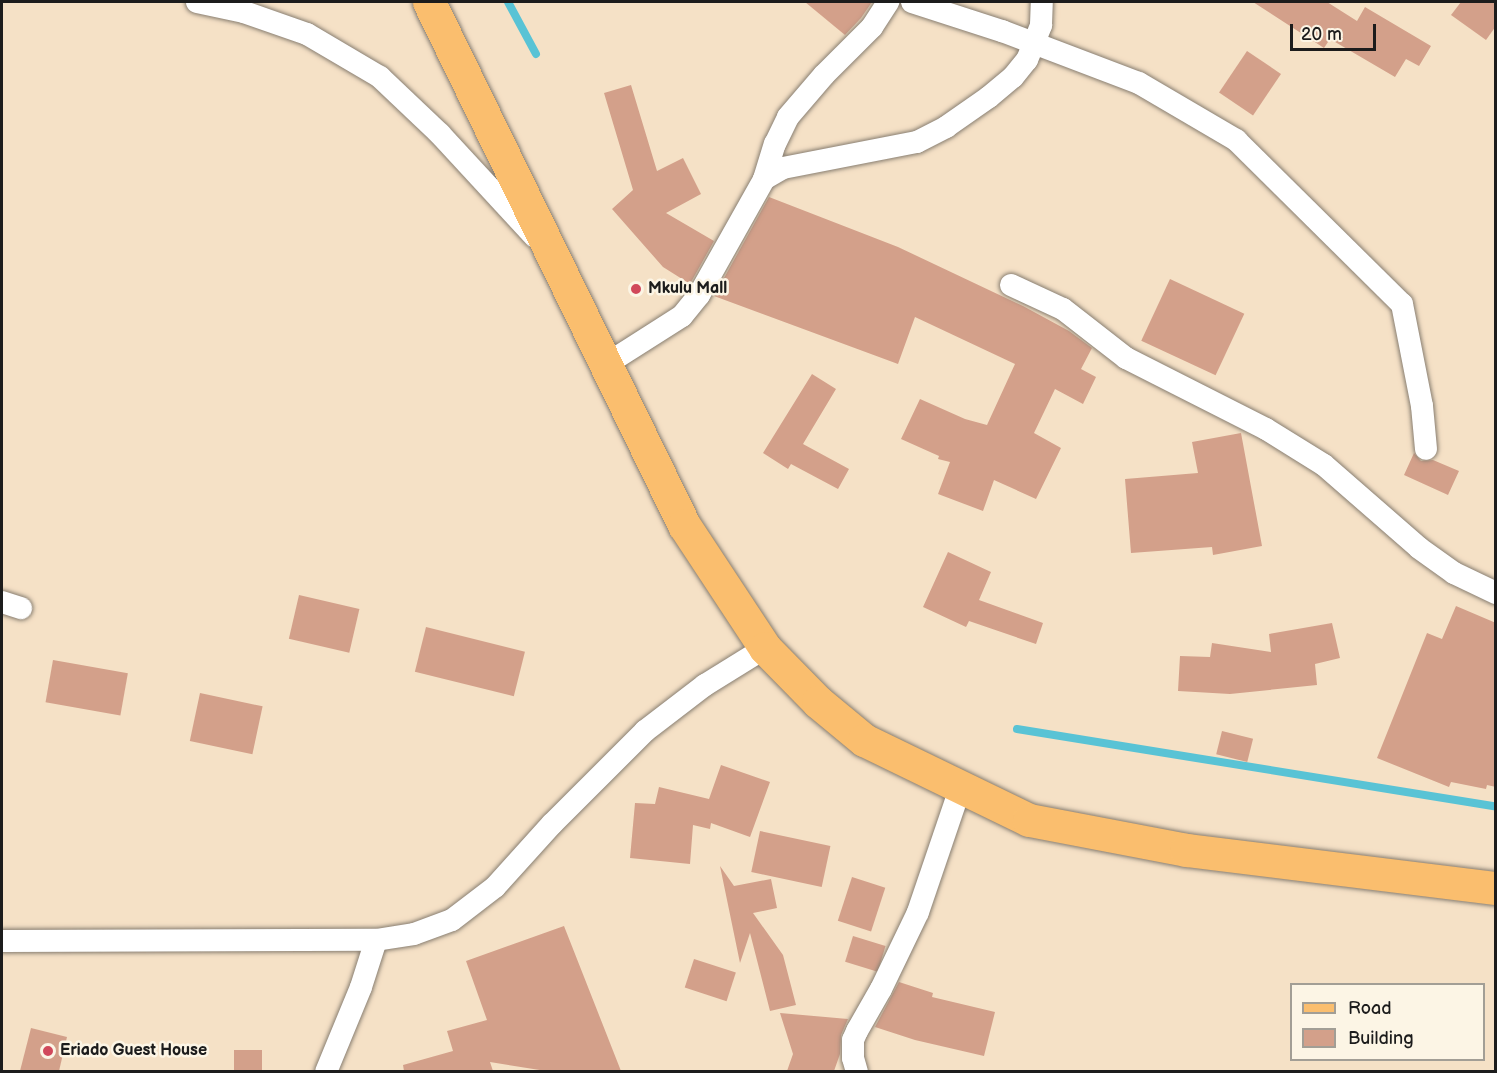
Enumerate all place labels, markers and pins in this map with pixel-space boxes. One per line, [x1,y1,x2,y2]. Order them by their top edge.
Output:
place label: Mkulu Mall [648,279,727,299]
marker: Mkulu Mall [629,282,643,296]
place label: Eriado Guest House [60,1041,207,1061]
marker: Eriado Guest House [41,1044,55,1058]

